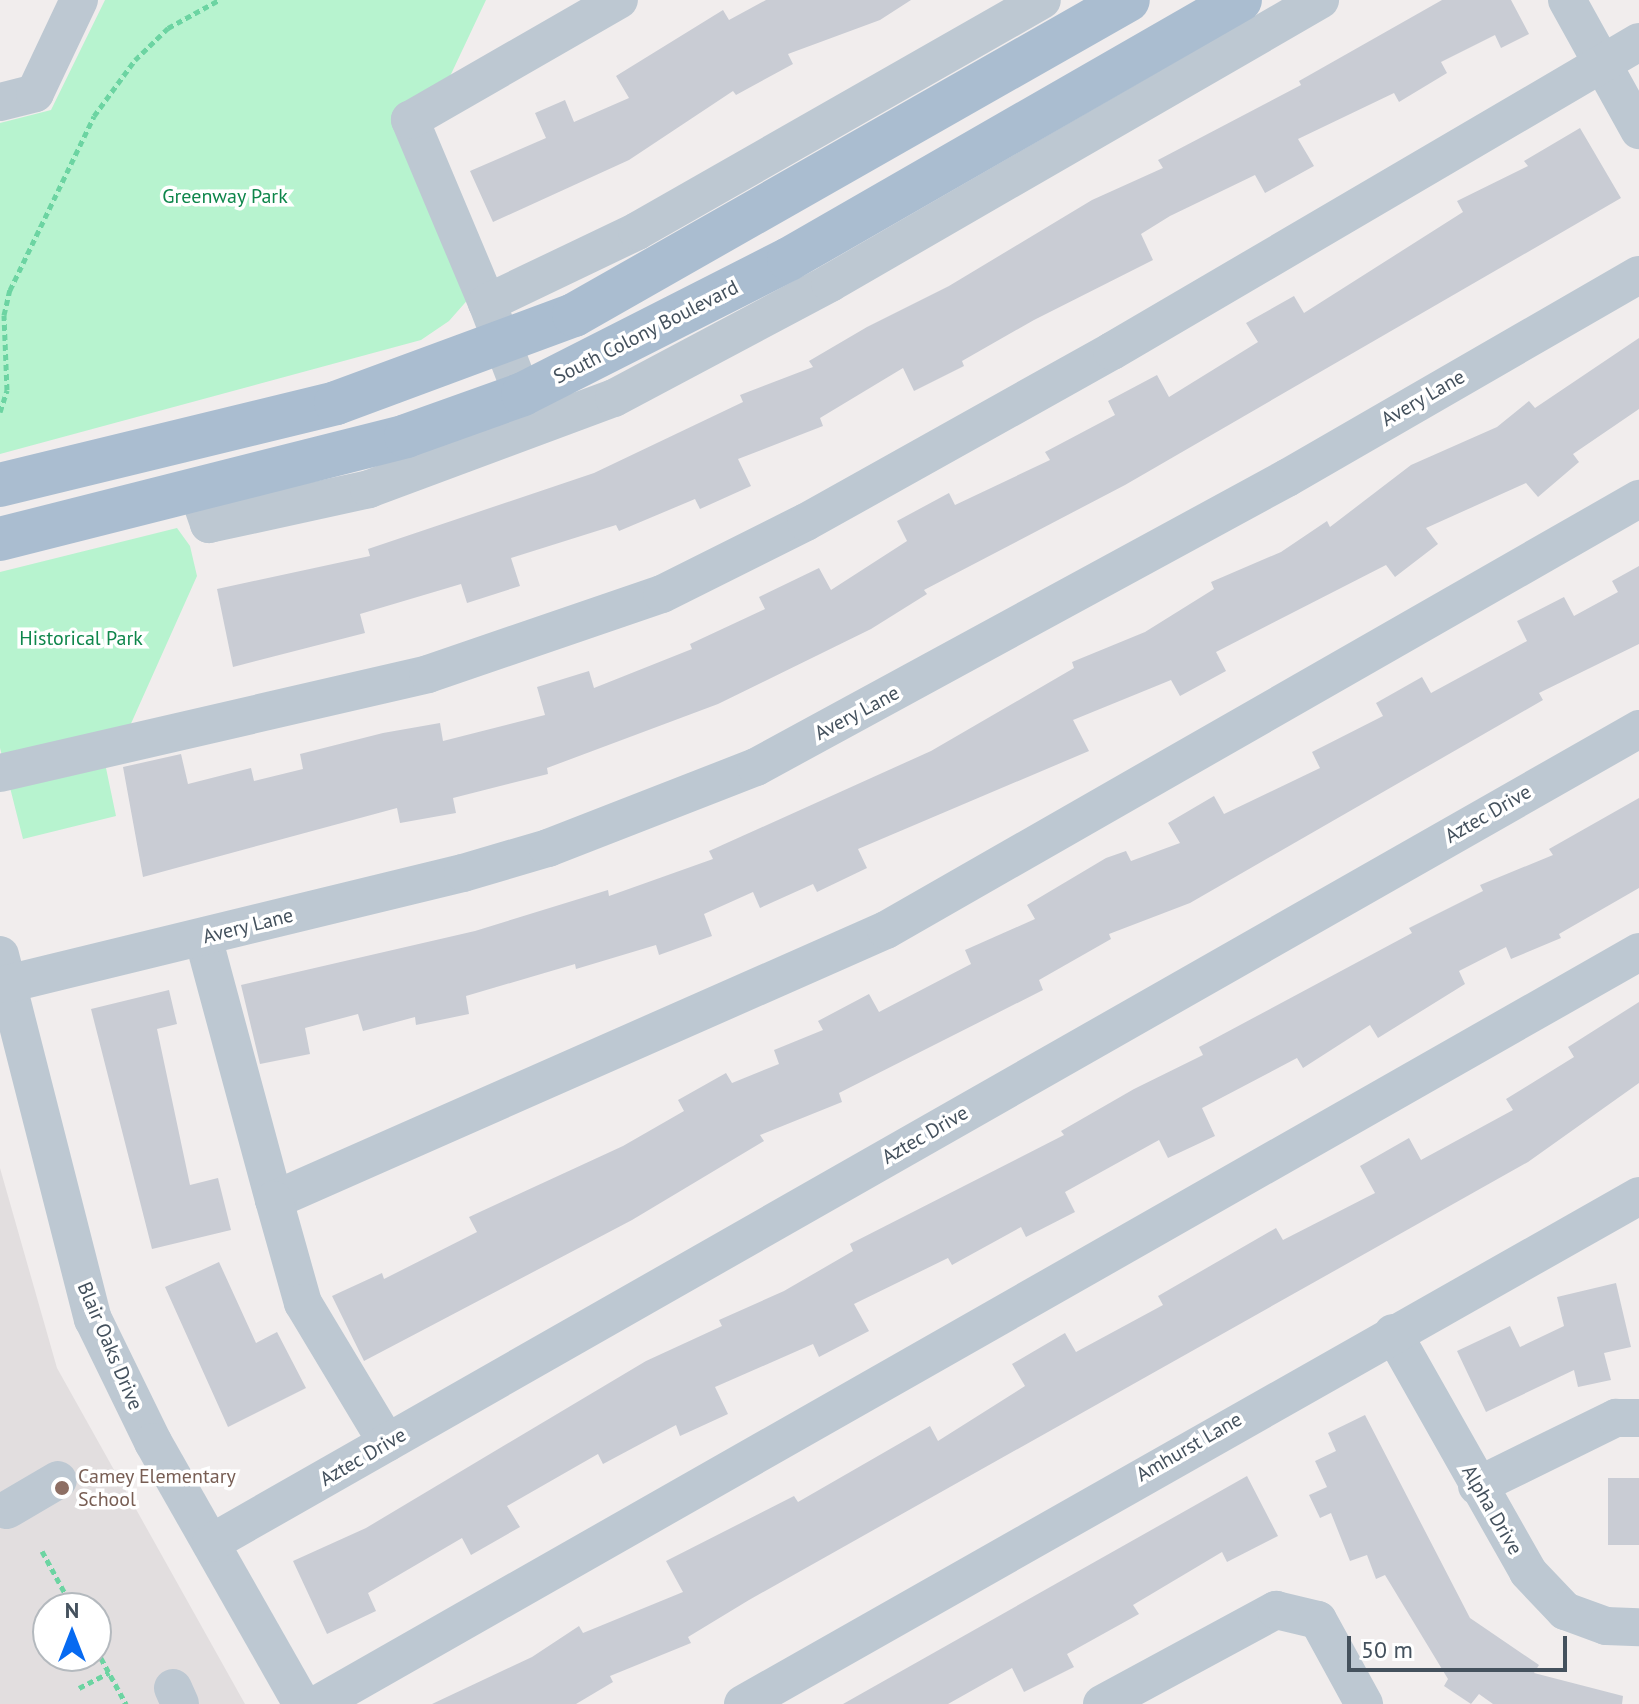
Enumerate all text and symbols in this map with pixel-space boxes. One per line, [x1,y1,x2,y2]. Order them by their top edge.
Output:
park label: Greenway Park [162,184,288,208]
street label: South Colony Boulevard [549,275,743,389]
street label: Avery Lane [1377,364,1469,432]
park label: Historical Park [19,626,143,650]
street label: Avery Lane [810,681,904,745]
street label: Aztec Drive [1440,780,1536,848]
street label: Avery Lane [200,903,296,949]
street label: Aztec Drive [877,1101,973,1169]
street label: Blair Oaks Drive [72,1278,148,1414]
street label: Amhurst Lane [1132,1407,1246,1487]
street label: Aztec Drive [315,1423,411,1491]
street label: Alpha Drive [1457,1461,1527,1559]
place label: Camey Elementary School [78,1464,236,1511]
marker: Camey Elementary School [53,1479,71,1497]
north arrow [32,1592,112,1672]
text: N [65,1596,79,1624]
scale bar [1351,1620,1571,1670]
text: 50 m [1361,1634,1413,1665]

